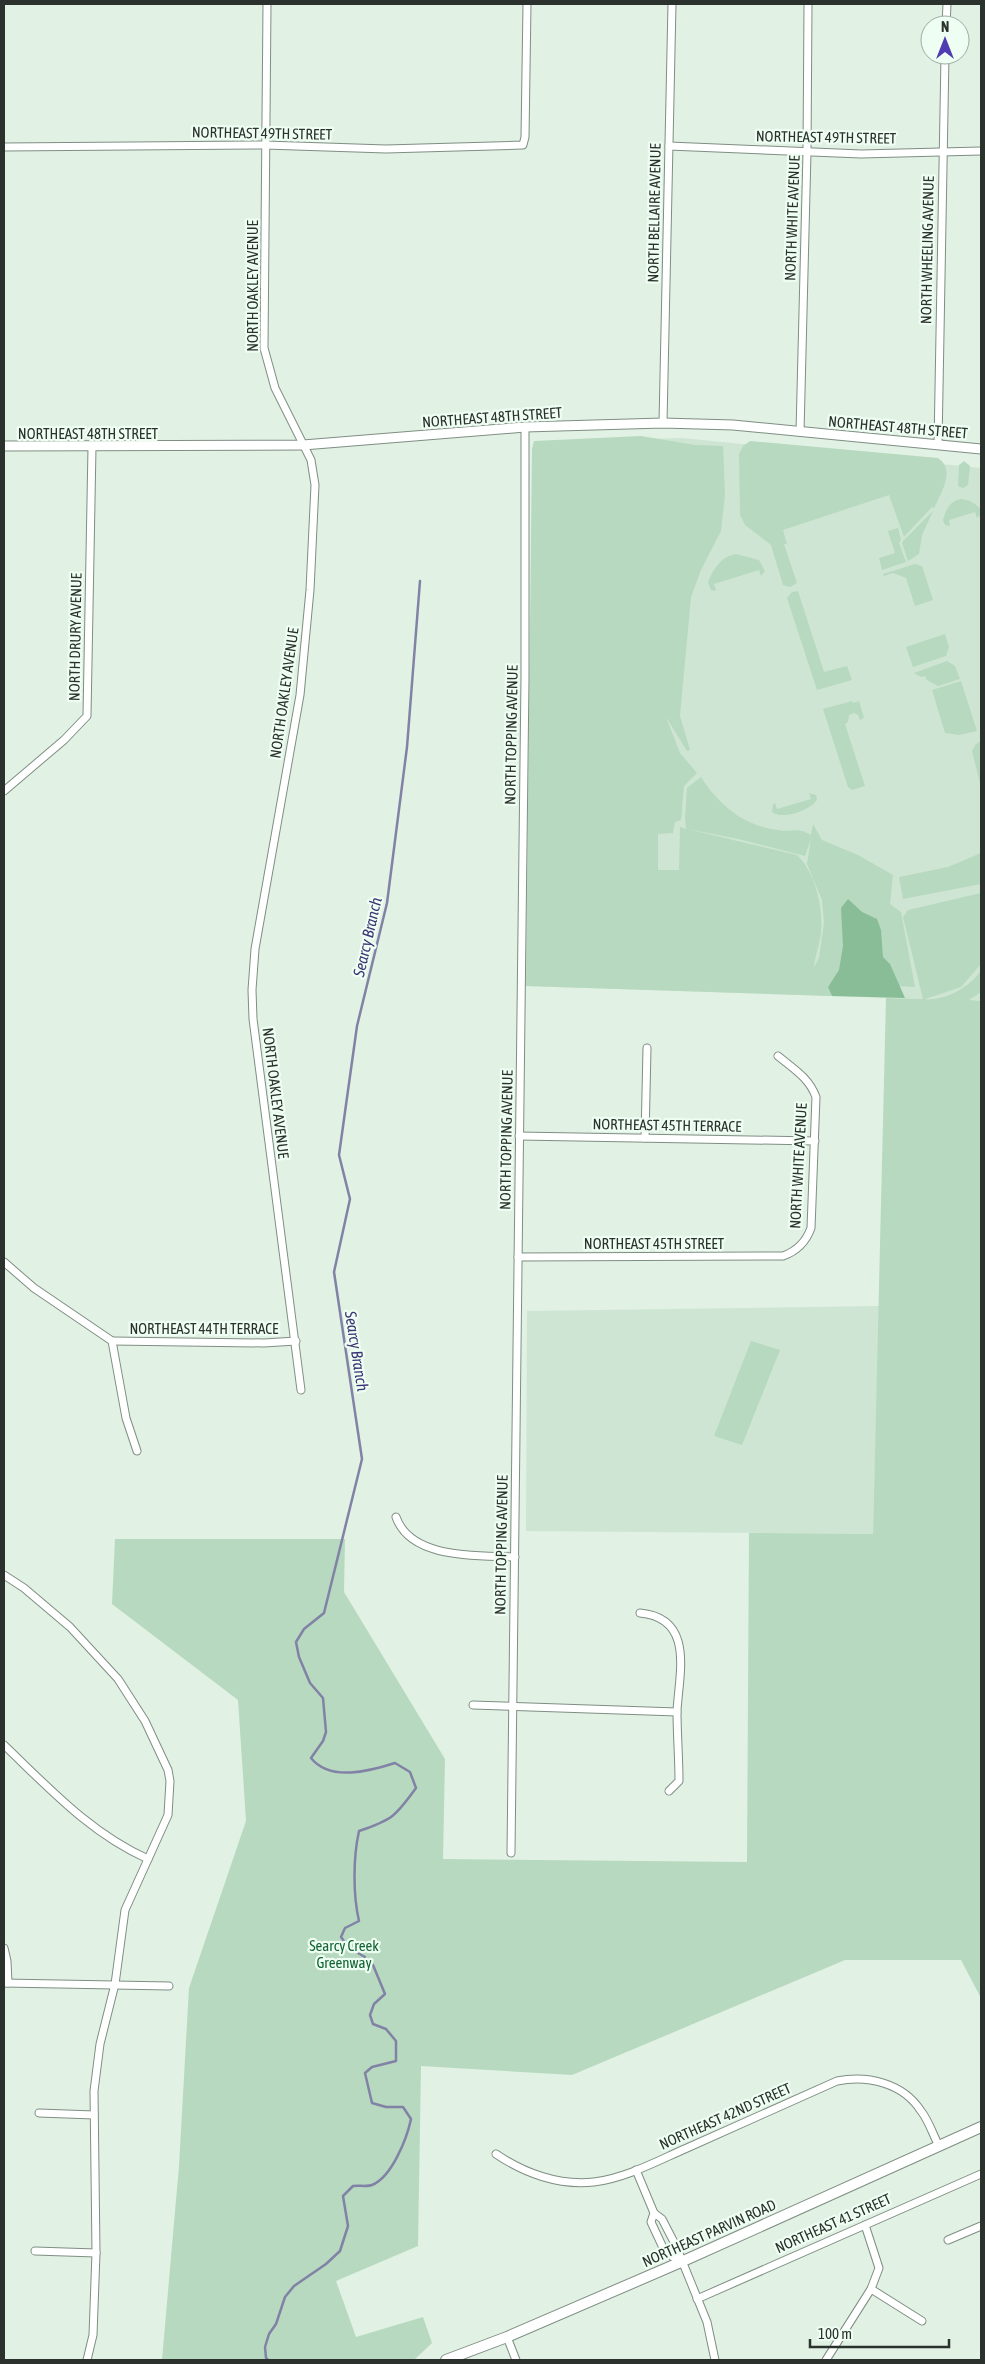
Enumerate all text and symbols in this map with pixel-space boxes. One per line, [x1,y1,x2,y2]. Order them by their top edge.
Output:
north arrow [920,15,970,65]
text: N [941,19,949,35]
street label: NORTHEAST 49TH STREET [192,123,333,143]
street label: NORTHEAST 49TH STREET [756,127,897,147]
street label: NORTH BELLAIRE AVENUE [644,142,664,283]
street label: NORTH WHITE AVENUE [781,154,803,281]
street label: NORTH WHEELING AVENUE [917,175,937,324]
street label: NORTH OAKLEY AVENUE [244,220,261,352]
street label: NORTHEAST 48TH STREET [421,404,563,430]
street label: NORTHEAST 48TH STREET [827,412,969,442]
street label: NORTHEAST 48TH STREET [18,425,159,442]
street label: NORTH DRURY AVENUE [65,572,85,701]
street label: NORTH OAKLEY AVENUE [266,626,302,759]
street label: NORTH TOPPING AVENUE [501,664,521,805]
water label: Searcy Branch [349,895,386,980]
street label: NORTH OAKLEY AVENUE [260,1027,293,1160]
street label: NORTH TOPPING AVENUE [496,1069,516,1210]
street label: NORTH WHITE AVENUE [786,1102,810,1229]
street label: NORTHEAST 45TH TERRACE [592,1115,742,1135]
street label: NORTHEAST 45TH STREET [584,1235,725,1252]
water label: Searcy Branch [341,1309,372,1393]
street label: NORTHEAST 44TH TERRACE [129,1320,279,1337]
street label: NORTH TOPPING AVENUE [491,1474,511,1615]
park label: Searcy Creek Greenway [309,1937,379,1971]
street label: NORTHEAST 42ND STREET [657,2079,794,2153]
street label: NORTHEAST 41 STREET [772,2190,894,2256]
street label: NORTHEAST PARVIN ROAD [640,2196,778,2270]
scale bar [810,2316,949,2348]
text: 100 m [818,2325,852,2342]

